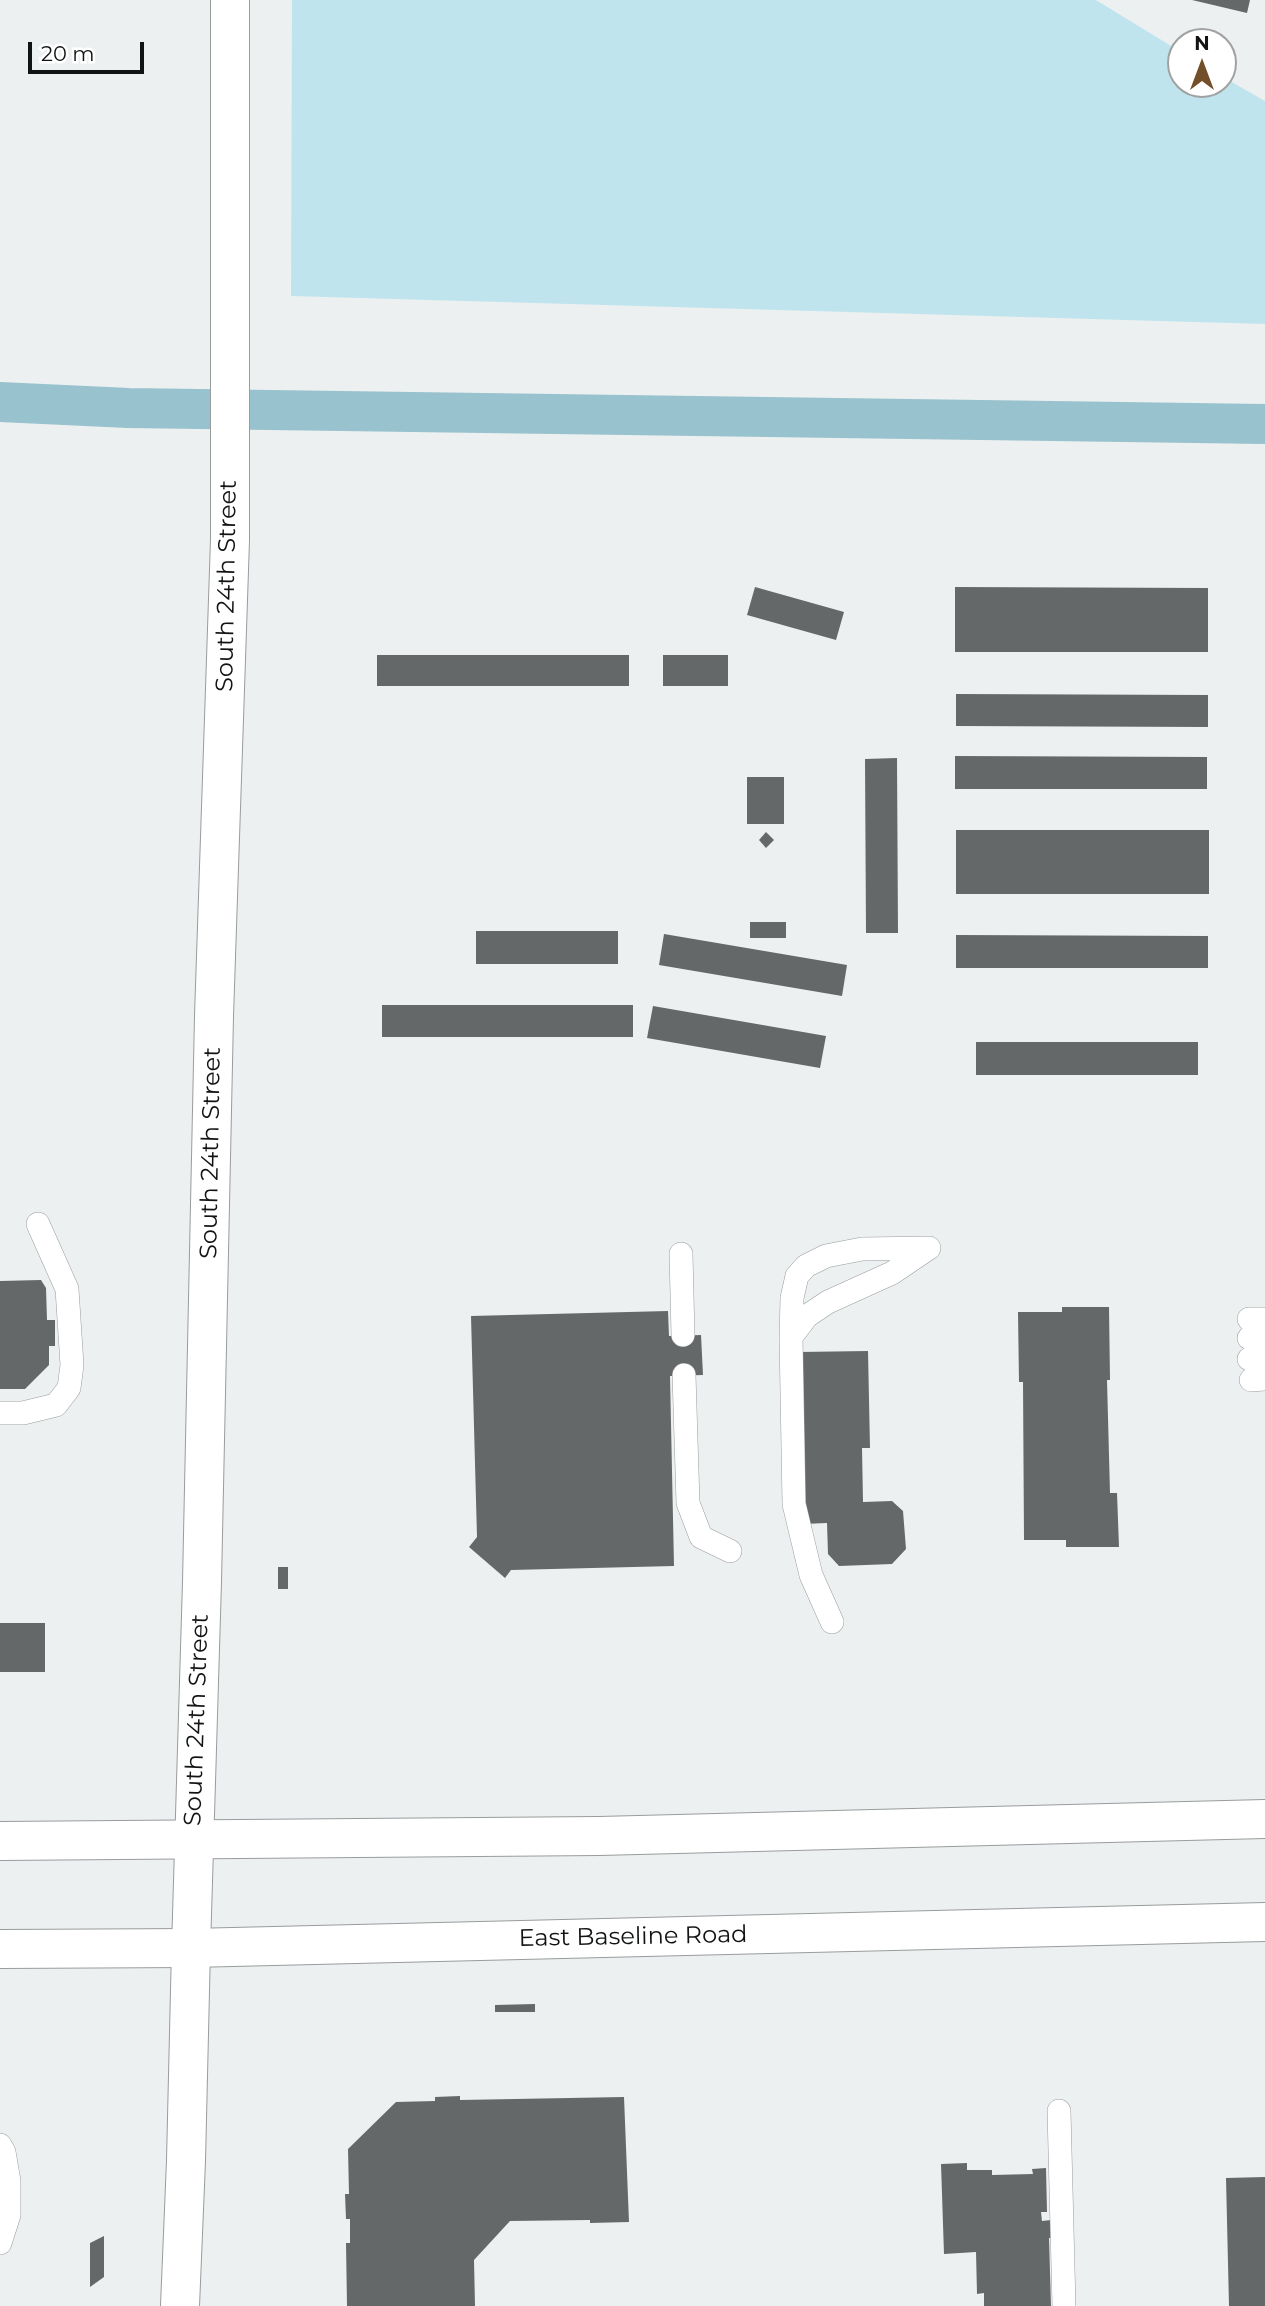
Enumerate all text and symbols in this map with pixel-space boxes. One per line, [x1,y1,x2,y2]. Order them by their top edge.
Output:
scale bar [32,28,147,72]
north arrow [1167,28,1237,98]
text: N [1194,32,1210,55]
text: 20 m [41,41,95,66]
street label: South 24th Street [211,480,243,692]
street label: South 24th Street [195,1047,227,1259]
street label: South 24th Street [179,1614,215,1826]
street label: East Baseline Road [518,1921,748,1953]

